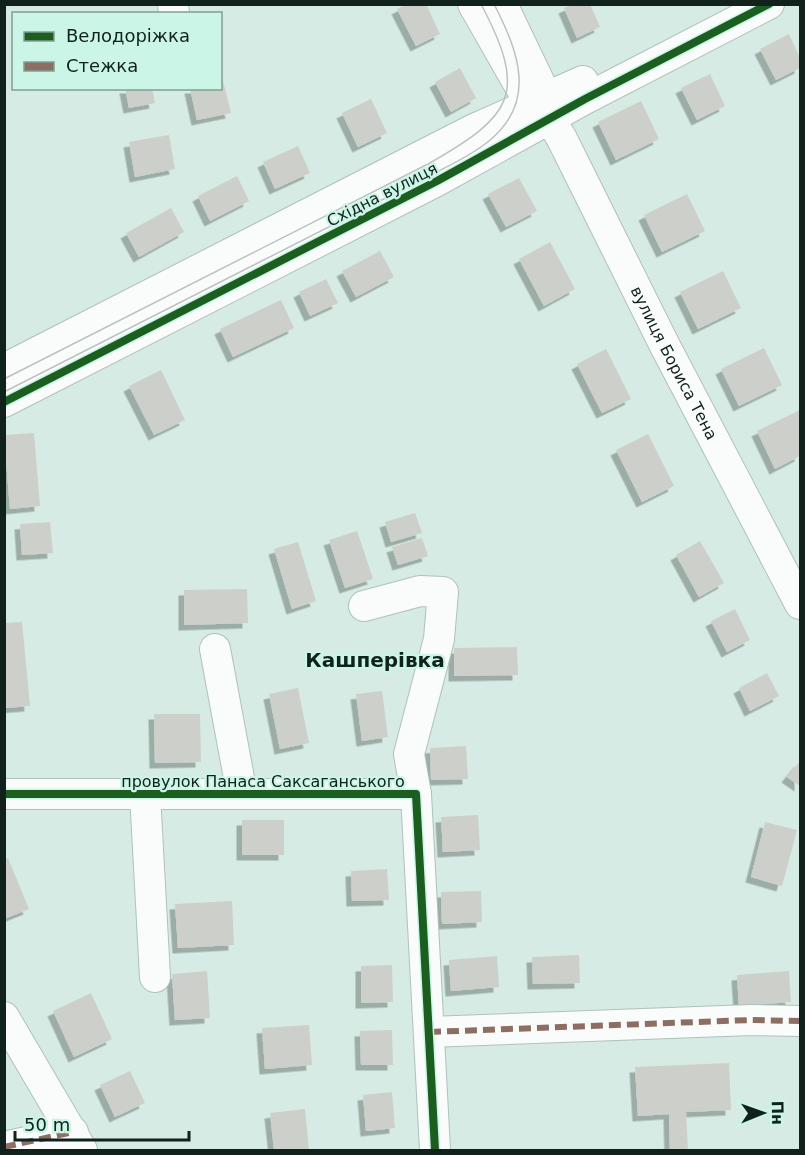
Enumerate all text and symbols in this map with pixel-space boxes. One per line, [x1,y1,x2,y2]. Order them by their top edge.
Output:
legend [12,12,222,90]
text: Велодоріжка [66,25,190,46]
text: Стежка [66,55,138,76]
street label: Східна вулиця [324,158,441,231]
street label: вулиця Бориса Тена [627,283,721,443]
district label: Кашперівка [305,648,445,672]
street label: провулок Панаса Саксаганського [121,772,405,791]
north arrow [733,1083,793,1143]
text: Пн [768,1100,787,1125]
scale bar [15,1104,189,1142]
text: 50 m [24,1114,70,1135]

